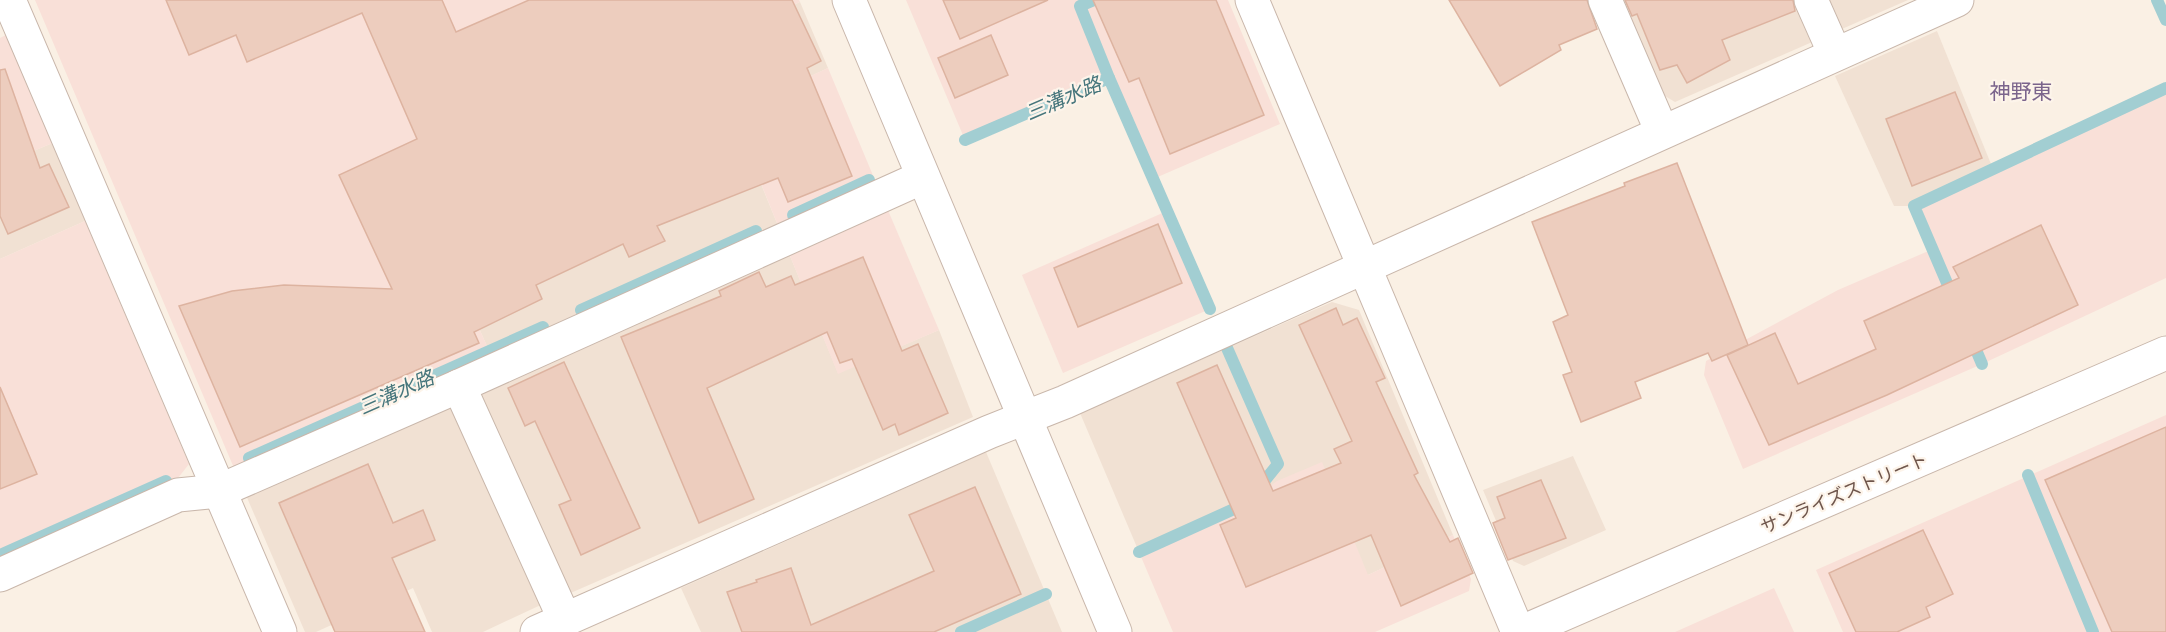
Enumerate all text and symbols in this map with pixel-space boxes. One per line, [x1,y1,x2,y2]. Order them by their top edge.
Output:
water label: 三溝水路 [1021,70,1107,125]
district label: 神野東 [1990,78,2053,104]
water label: 三溝水路 [354,363,439,420]
street label: サンライズストリート [1757,447,1931,539]

